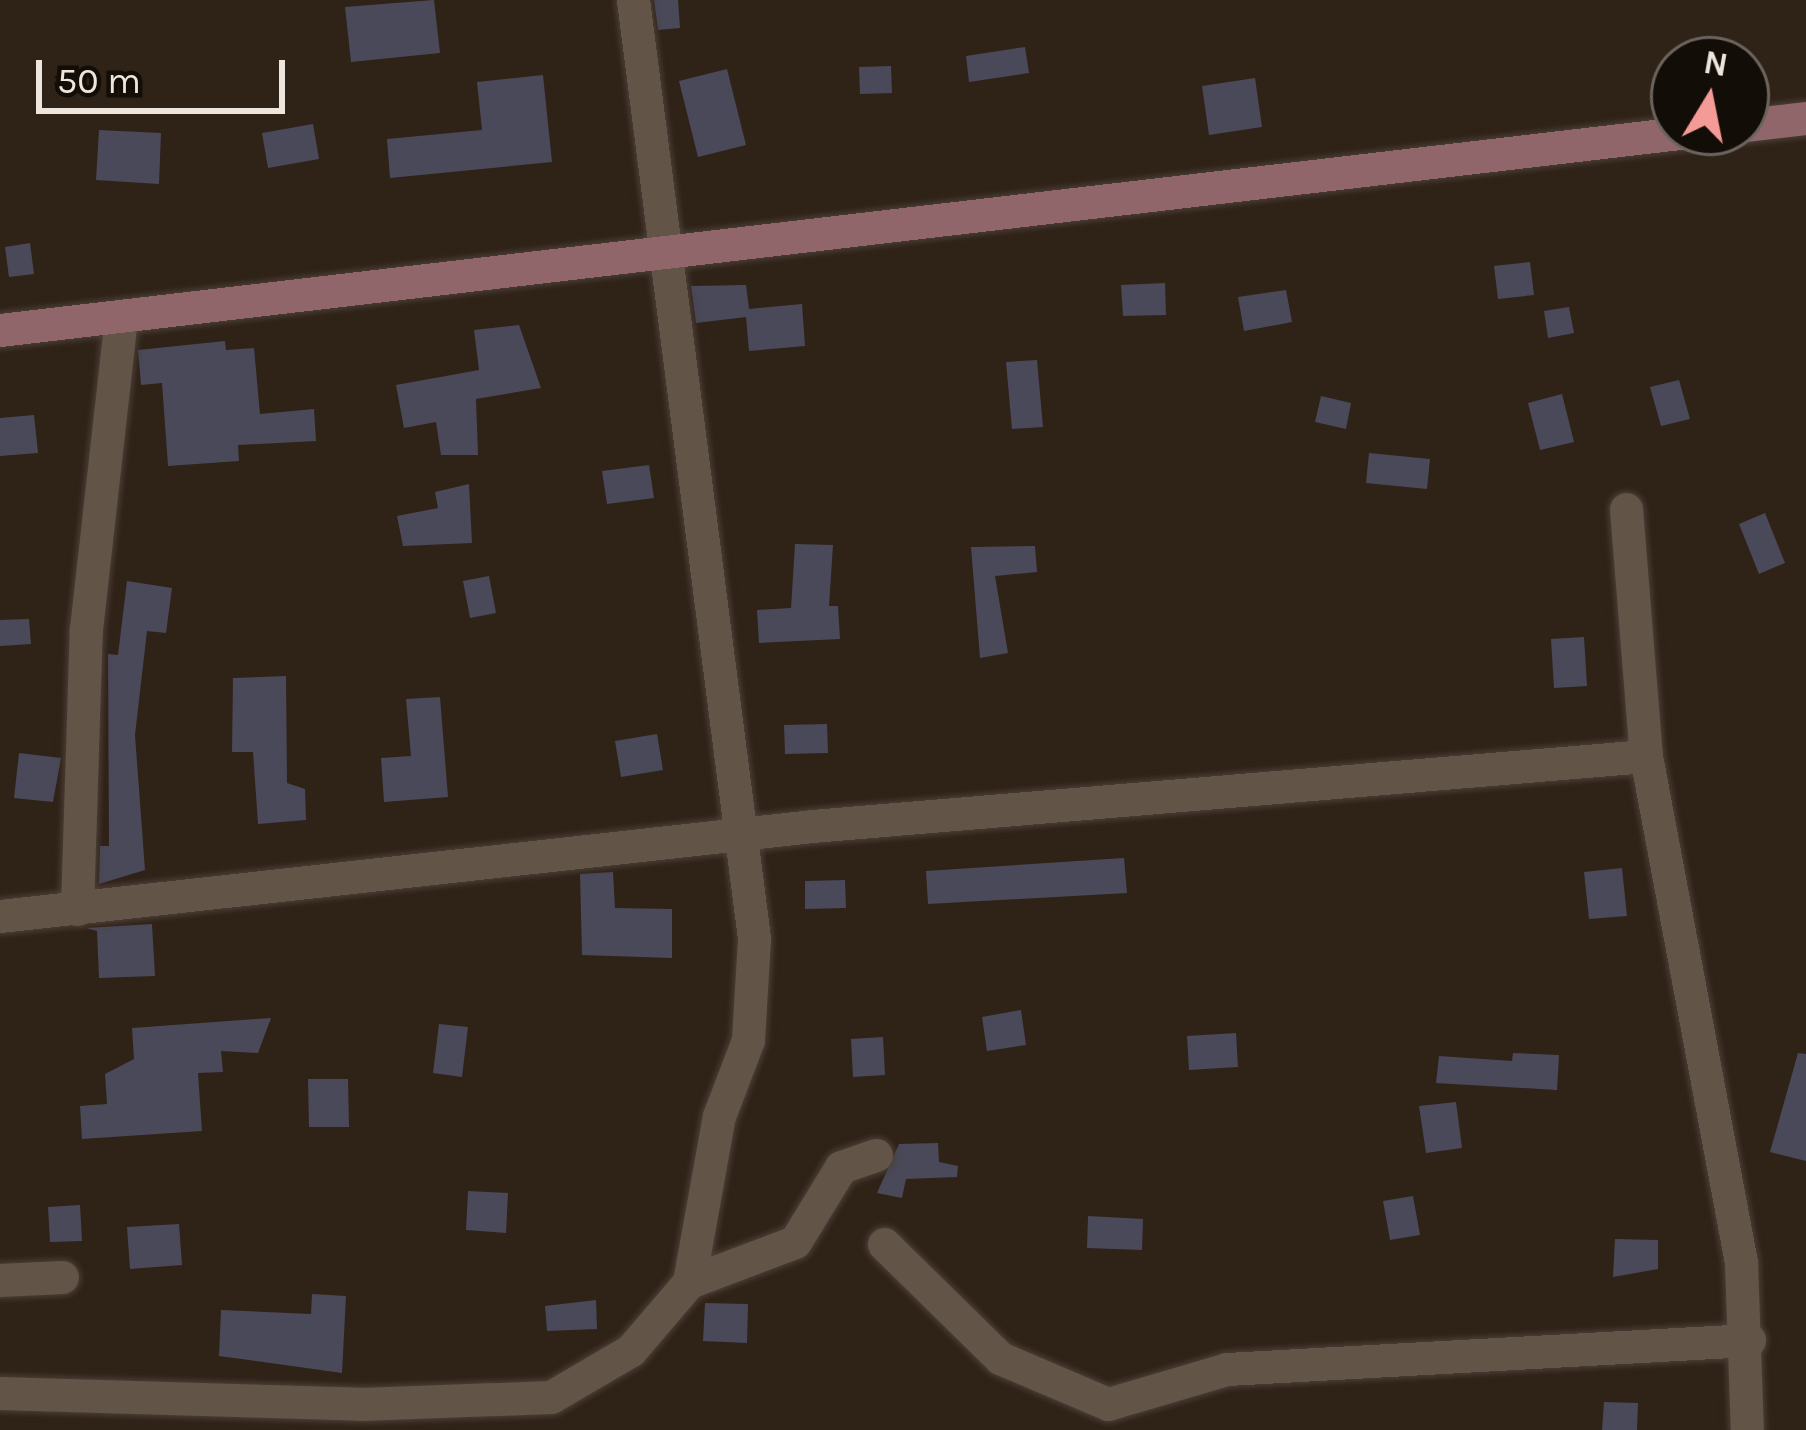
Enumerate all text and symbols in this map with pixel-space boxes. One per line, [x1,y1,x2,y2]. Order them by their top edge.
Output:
scale bar [42,36,291,110]
north arrow [1650,36,1770,156]
text: N [1701,43,1731,84]
text: 50 m [57,60,141,102]

